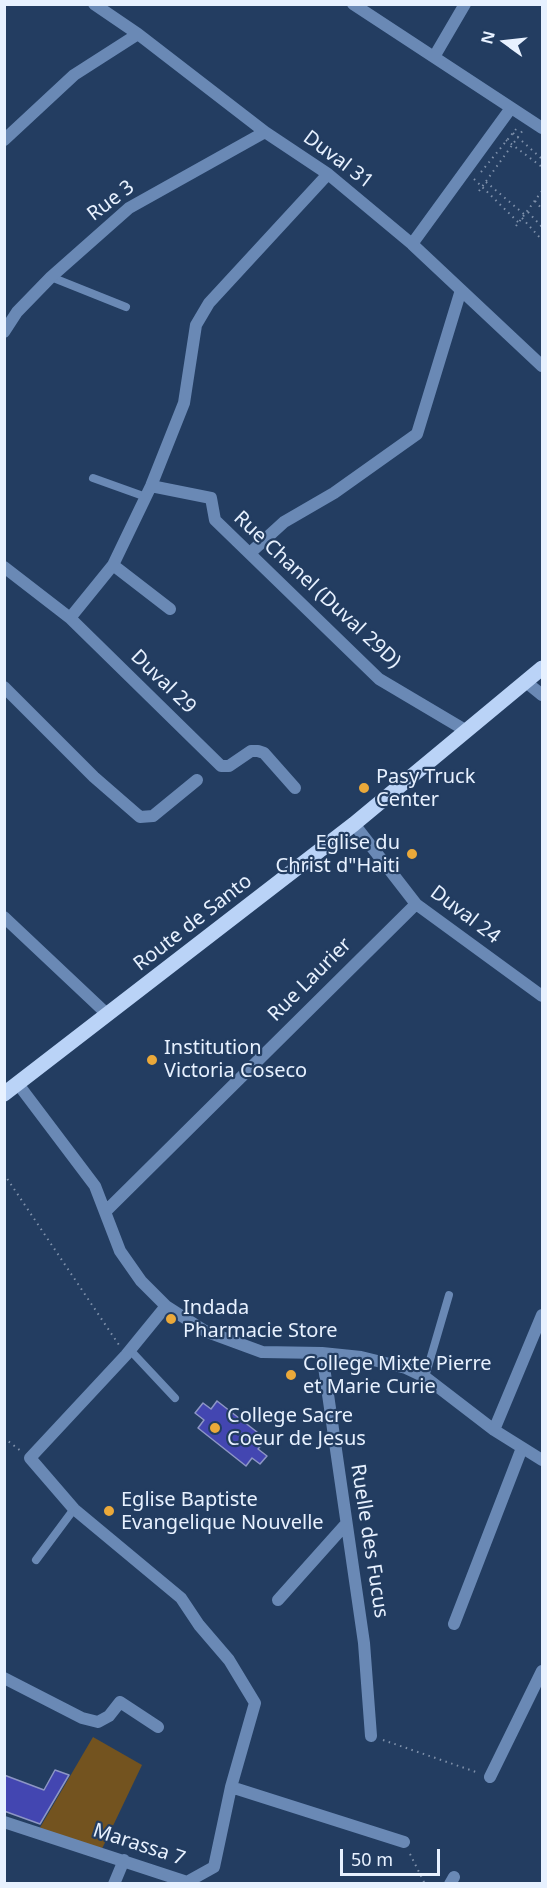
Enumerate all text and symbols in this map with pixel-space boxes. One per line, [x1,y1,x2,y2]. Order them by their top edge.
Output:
north arrow [475,12,535,72]
text: N [475,28,500,46]
street label: Duval 31 [298,126,378,194]
street label: Rue 3 [83,176,139,226]
street label: Rue Chanel (Duval 29D) [228,506,406,674]
street label: Duval 29 [125,645,201,719]
place label: Pasy Truck Center [376,765,475,812]
marker: Pasy Truck Center [357,781,371,795]
place label: Eglise du Christ d"Haiti [276,831,400,878]
marker: Eglise du Christ d"Haiti [405,847,419,861]
street label: Route de Santo [129,869,257,977]
street label: Duval 24 [425,881,505,949]
street label: Rue Laurier [263,933,357,1027]
place label: Institution Victoria Coseco [164,1036,307,1083]
marker: Institution Victoria Coseco [145,1053,159,1067]
place label: Indada Pharmacie Store [183,1296,338,1343]
marker: Indada Pharmacie Store [164,1312,178,1326]
place label: College Mixte Pierre et Marie Curie [303,1352,492,1399]
marker: College Mixte Pierre et Marie Curie [284,1368,298,1382]
place label: College Sacre Coeur de Jesus [227,1404,366,1451]
marker: College Sacre Coeur de Jesus [208,1421,222,1435]
street label: Ruelle des Fucus [345,1462,393,1620]
place label: Eglise Baptiste Evangelique Nouvelle [121,1488,324,1535]
marker: Eglise Baptiste Evangelique Nouvelle [102,1504,116,1518]
street label: Marassa 7 [90,1819,188,1871]
scale bar [343,1837,444,1875]
text: 50 m [351,1847,393,1871]

